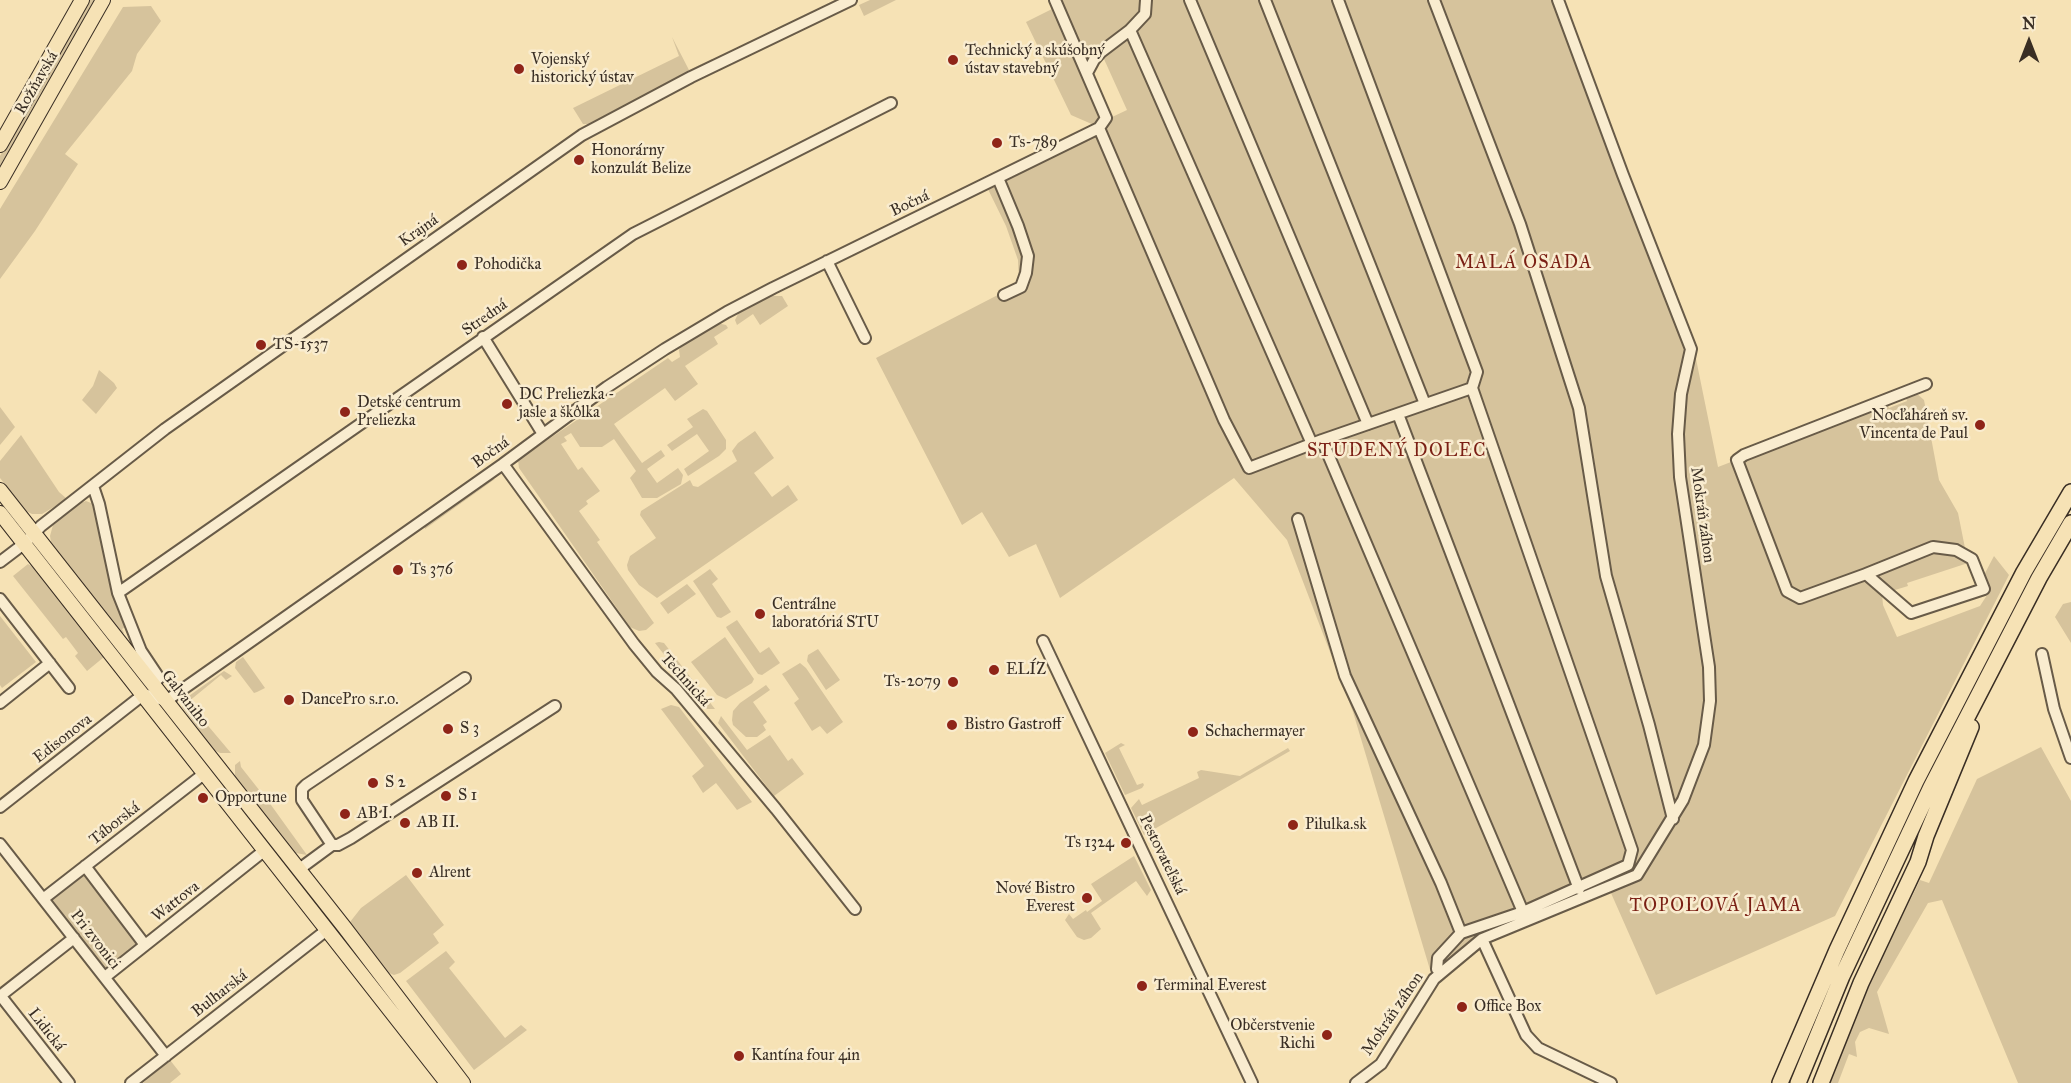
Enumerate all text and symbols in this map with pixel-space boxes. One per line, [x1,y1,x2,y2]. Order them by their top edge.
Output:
north arrow [1999,12,2059,72]
text: N [2022,14,2036,33]
place label: Technický a skúšobný ústav stavebný [965,41,1105,79]
street label: Rožňavská [11,48,63,118]
place label: Vojenský historický ústav [531,50,634,88]
marker: Technický a skúšobný ústav stavebný [946,53,960,67]
marker: Vojenský historický ústav [512,62,526,76]
place label: Ts-789 [1009,133,1058,153]
marker: Ts-789 [990,136,1004,150]
place label: Honorárny konzulát Belize [591,141,691,179]
marker: Honorárny konzulát Belize [572,153,586,167]
street label: Bočná [887,187,933,221]
street label: Krajná [396,211,442,251]
district label: MALÁ OSADA [1455,253,1593,275]
place label: Pohodička [474,255,541,275]
marker: Pohodička [455,258,469,272]
street label: Stredná [459,296,511,340]
place label: TS-1537 [273,335,328,355]
marker: TS-1537 [254,338,268,352]
place label: DC Preliezka - jasle a škôlka [519,385,615,423]
place label: Detské centrum Preliezka [357,393,461,431]
marker: DC Preliezka - jasle a škôlka [500,397,514,411]
marker: Detské centrum Preliezka [338,405,352,419]
place label: Nocľaháreň sv. Vincenta de Paul [1859,406,1968,444]
marker: Nocľaháreň sv. Vincenta de Paul [1973,418,1987,432]
street label: Bočná [469,433,513,473]
district label: STUDENÝ DOLEC [1307,441,1487,463]
street label: Mokráň záhon [1686,466,1718,564]
place label: Ts 376 [410,560,453,580]
marker: Ts 376 [391,563,405,577]
place label: Centrálne laboratóriá STU [772,595,879,633]
marker: Centrálne laboratóriá STU [753,607,767,621]
street label: Technická [656,649,714,711]
place label: ELÍZ [1006,660,1046,680]
marker: ELÍZ [987,663,1001,677]
street label: Galvaniho [157,667,213,731]
place label: Ts-2079 [884,672,941,692]
marker: Ts-2079 [946,675,960,689]
place label: DancePro s.r.o. [301,690,399,710]
marker: DancePro s.r.o. [282,693,296,707]
street label: Edisonova [30,710,96,768]
place label: Bistro Gastroff [964,715,1062,735]
marker: Bistro Gastroff [945,718,959,732]
place label: S 3 [460,719,479,739]
marker: S 3 [441,722,455,736]
place label: Schachermayer [1205,722,1305,742]
marker: Schachermayer [1186,725,1200,739]
place label: S 2 [385,773,406,793]
marker: S 2 [366,776,380,790]
place label: S 1 [458,786,477,806]
place label: Opportune [215,788,287,808]
marker: S 1 [439,789,453,803]
marker: Opportune [196,791,210,805]
street label: Táborská [86,798,144,850]
place label: AB I. [357,804,392,824]
marker: AB I. [338,807,352,821]
street label: Pestovateľská [1134,812,1190,898]
place label: AB II. [417,813,459,833]
place label: Pilulka.sk [1305,815,1367,835]
marker: AB II. [398,816,412,830]
marker: Pilulka.sk [1286,818,1300,832]
place label: Ts 1324 [1065,833,1114,853]
marker: Ts 1324 [1119,836,1133,850]
place label: Alrent [429,863,471,883]
marker: Alrent [410,866,424,880]
street label: Wattova [148,878,204,926]
place label: Nové Bistro Everest [996,879,1075,917]
marker: Nové Bistro Everest [1080,891,1094,905]
district label: TOPOĽOVÁ JAMA [1629,896,1803,918]
street label: Pri zvonici [66,906,124,974]
street label: Bulharská [188,966,252,1022]
street label: Mokráň záhon [1358,969,1428,1059]
place label: Terminal Everest [1154,976,1267,996]
marker: Terminal Everest [1135,979,1149,993]
place label: Office Box [1474,997,1541,1017]
marker: Office Box [1455,1000,1469,1014]
street label: Lidická [23,1005,69,1055]
place label: Občerstvenie Richi [1230,1016,1315,1054]
marker: Občerstvenie Richi [1320,1028,1334,1042]
place label: Kantína four 4in [751,1046,860,1066]
marker: Kantína four 4in [732,1049,746,1063]

